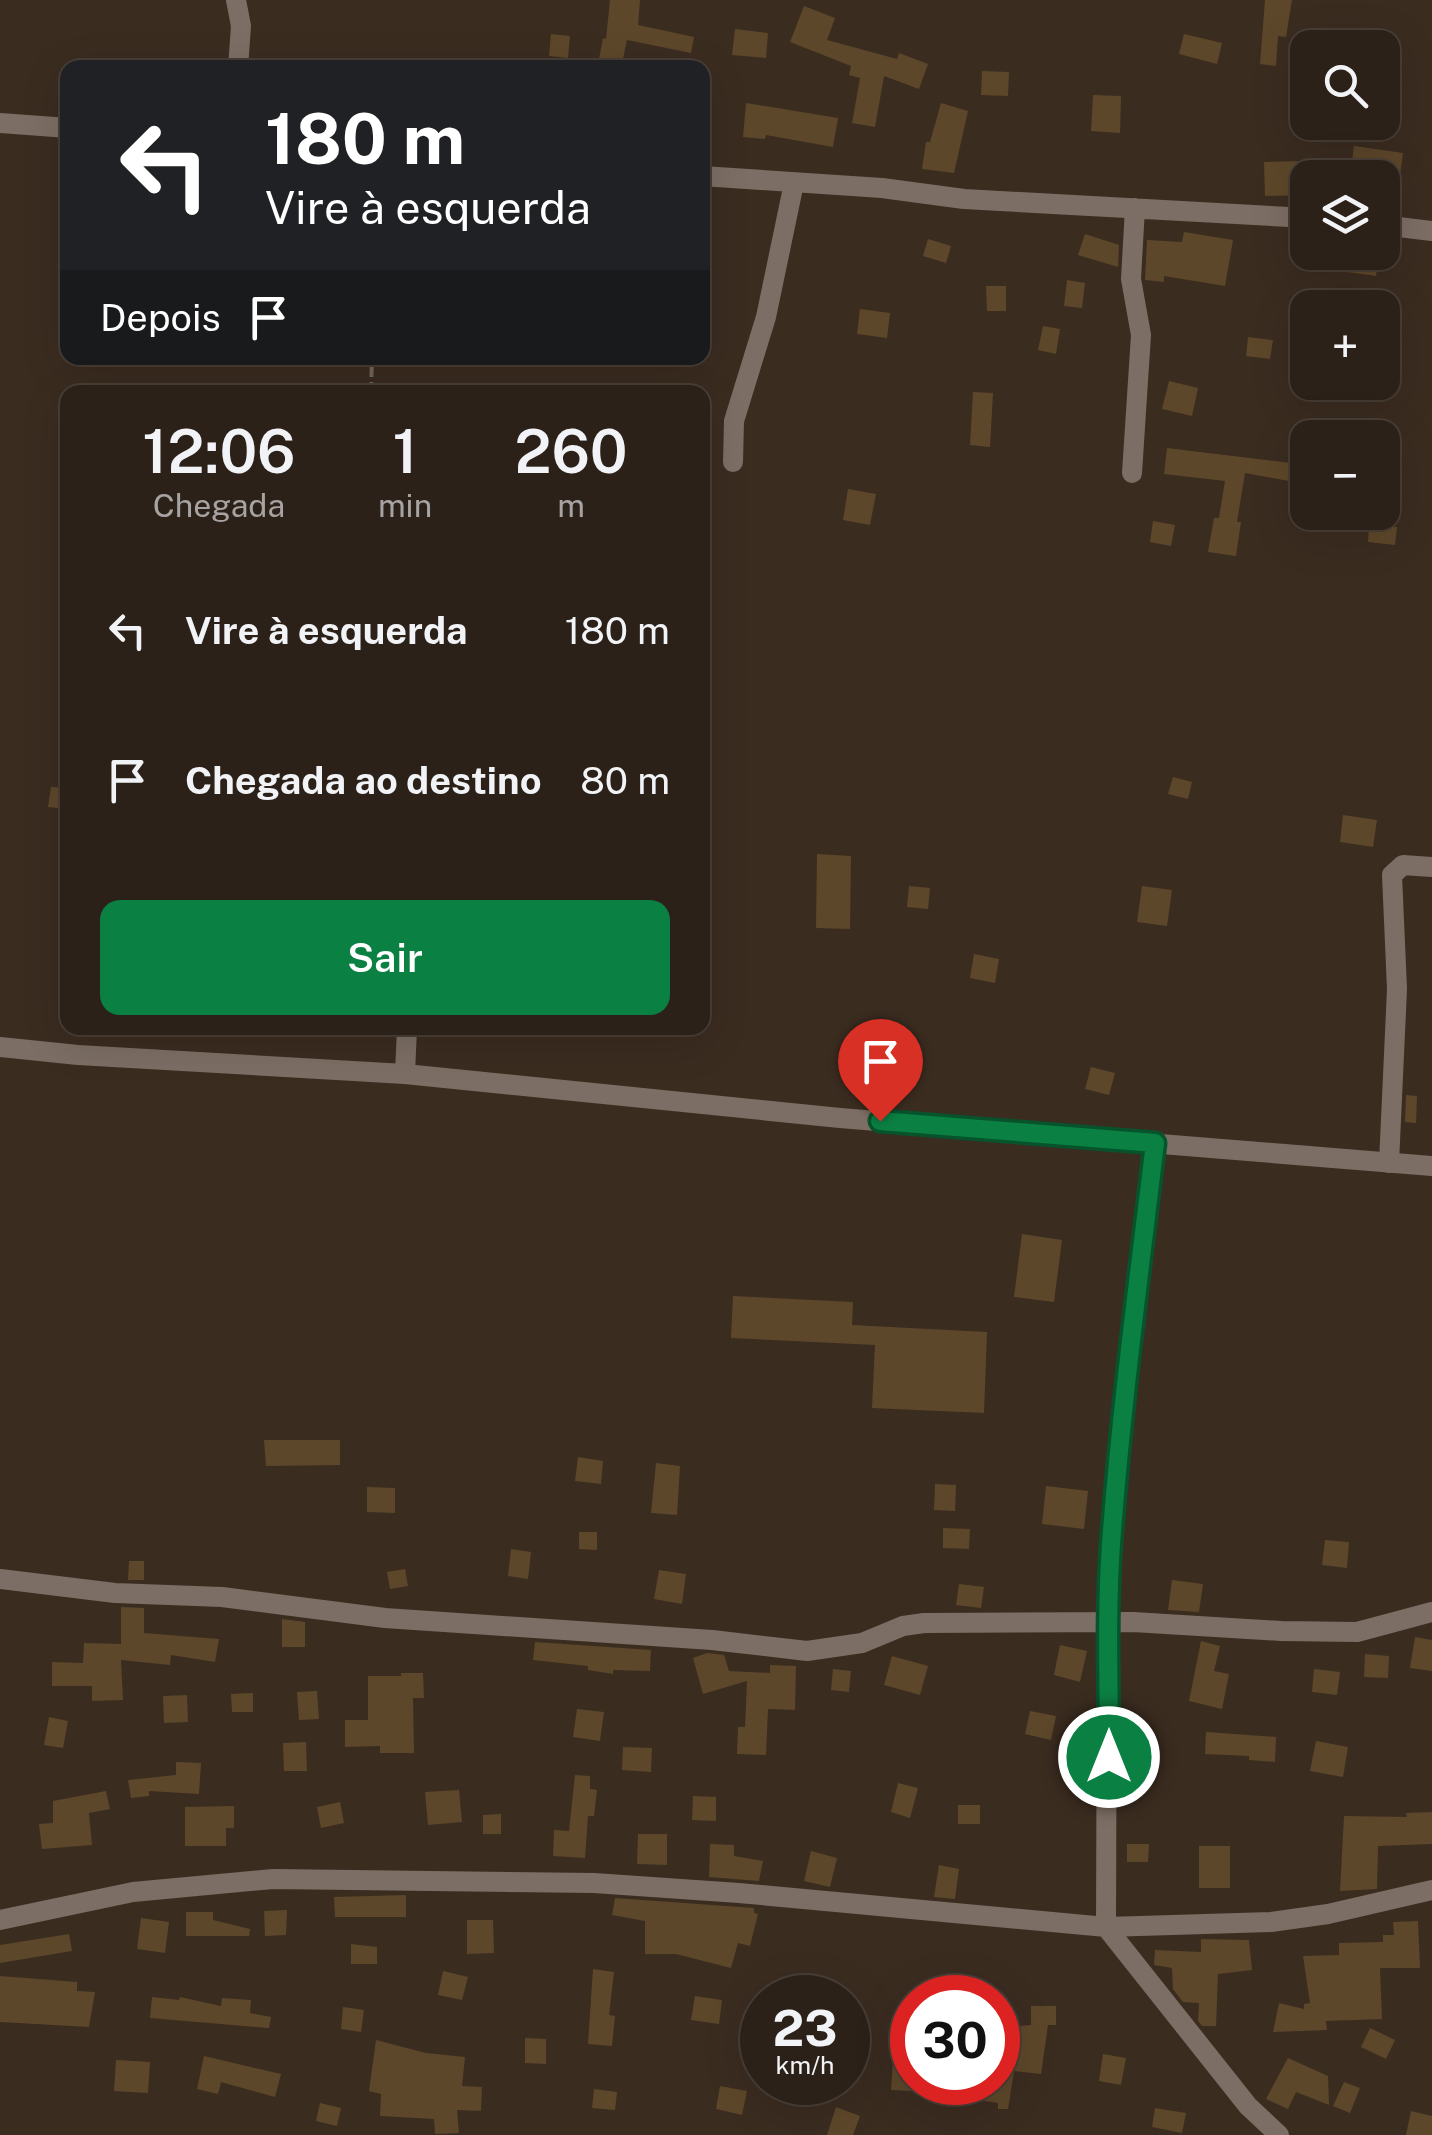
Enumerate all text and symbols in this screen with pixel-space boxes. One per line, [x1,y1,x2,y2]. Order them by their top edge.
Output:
map controls [1290,30,1400,530]
button: search [1290,30,1400,140]
text: 180 m [265,97,465,180]
icon: left [100,100,230,230]
button: layers [1290,160,1400,270]
text: Vire à esquerda [265,181,591,234]
icon: arrive [241,290,296,345]
button: + [1290,290,1400,400]
text: Depois [100,295,221,340]
text: 12:06 [142,416,296,487]
text: 1 [392,416,418,487]
text: 260 [515,416,628,487]
button: − [1290,420,1400,530]
text: Chegada [153,487,285,524]
text: min [378,487,432,524]
text: m [557,487,585,524]
icon: left [100,603,155,658]
text: Vire à esquerda [185,608,468,653]
text: 180 m [565,608,670,653]
icon: arrive [100,753,155,808]
text: Chegada ao destino [185,758,542,803]
text: 80 m [580,758,670,803]
button: Sair [100,900,670,1015]
pin [838,1019,923,1122]
icon: arrive [853,1034,908,1089]
position arrow [1057,1705,1161,1809]
speed limit sign: 30 [890,1975,1020,2105]
text: 23 [772,1998,838,2057]
text: km/h [776,2050,834,2080]

